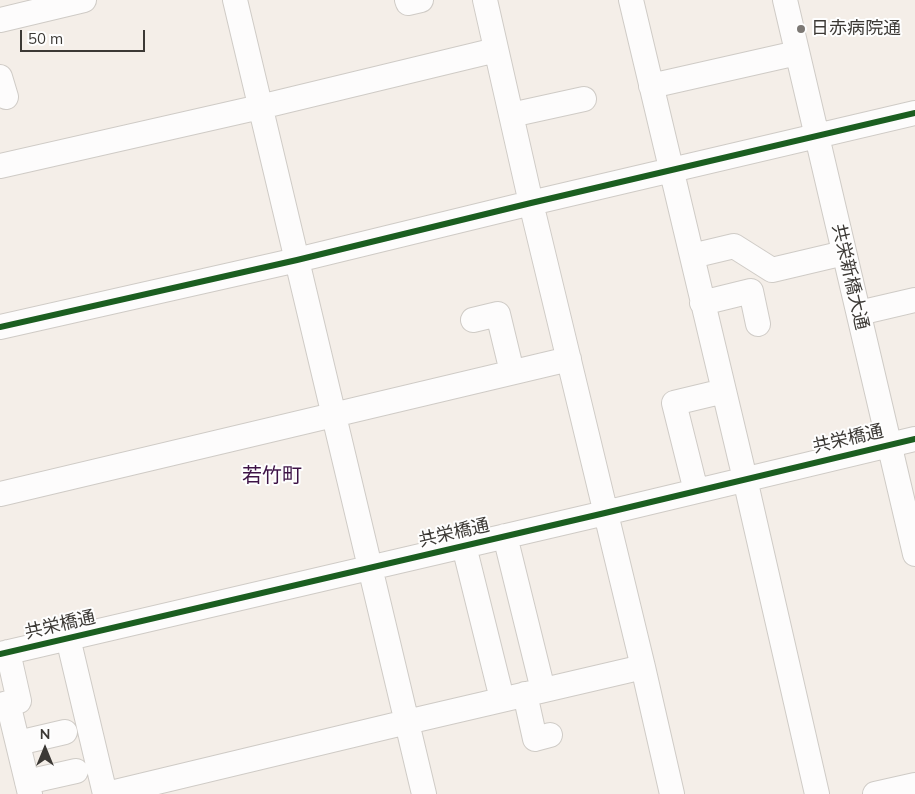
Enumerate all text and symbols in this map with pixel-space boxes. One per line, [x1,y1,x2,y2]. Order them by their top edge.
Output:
place label: 日赤病院通 [811,18,901,40]
scale bar [22,20,148,52]
marker: 日赤病院通 [795,23,807,35]
text: 50 m [28,29,63,48]
street label: 共栄新橋大通 [827,222,873,332]
street label: 共栄橋通 [810,420,886,458]
district label: 若竹町 [242,464,302,488]
street label: 共栄橋通 [416,514,492,552]
street label: 共栄橋通 [22,606,98,644]
north arrow [20,724,70,774]
text: N [40,725,50,743]

